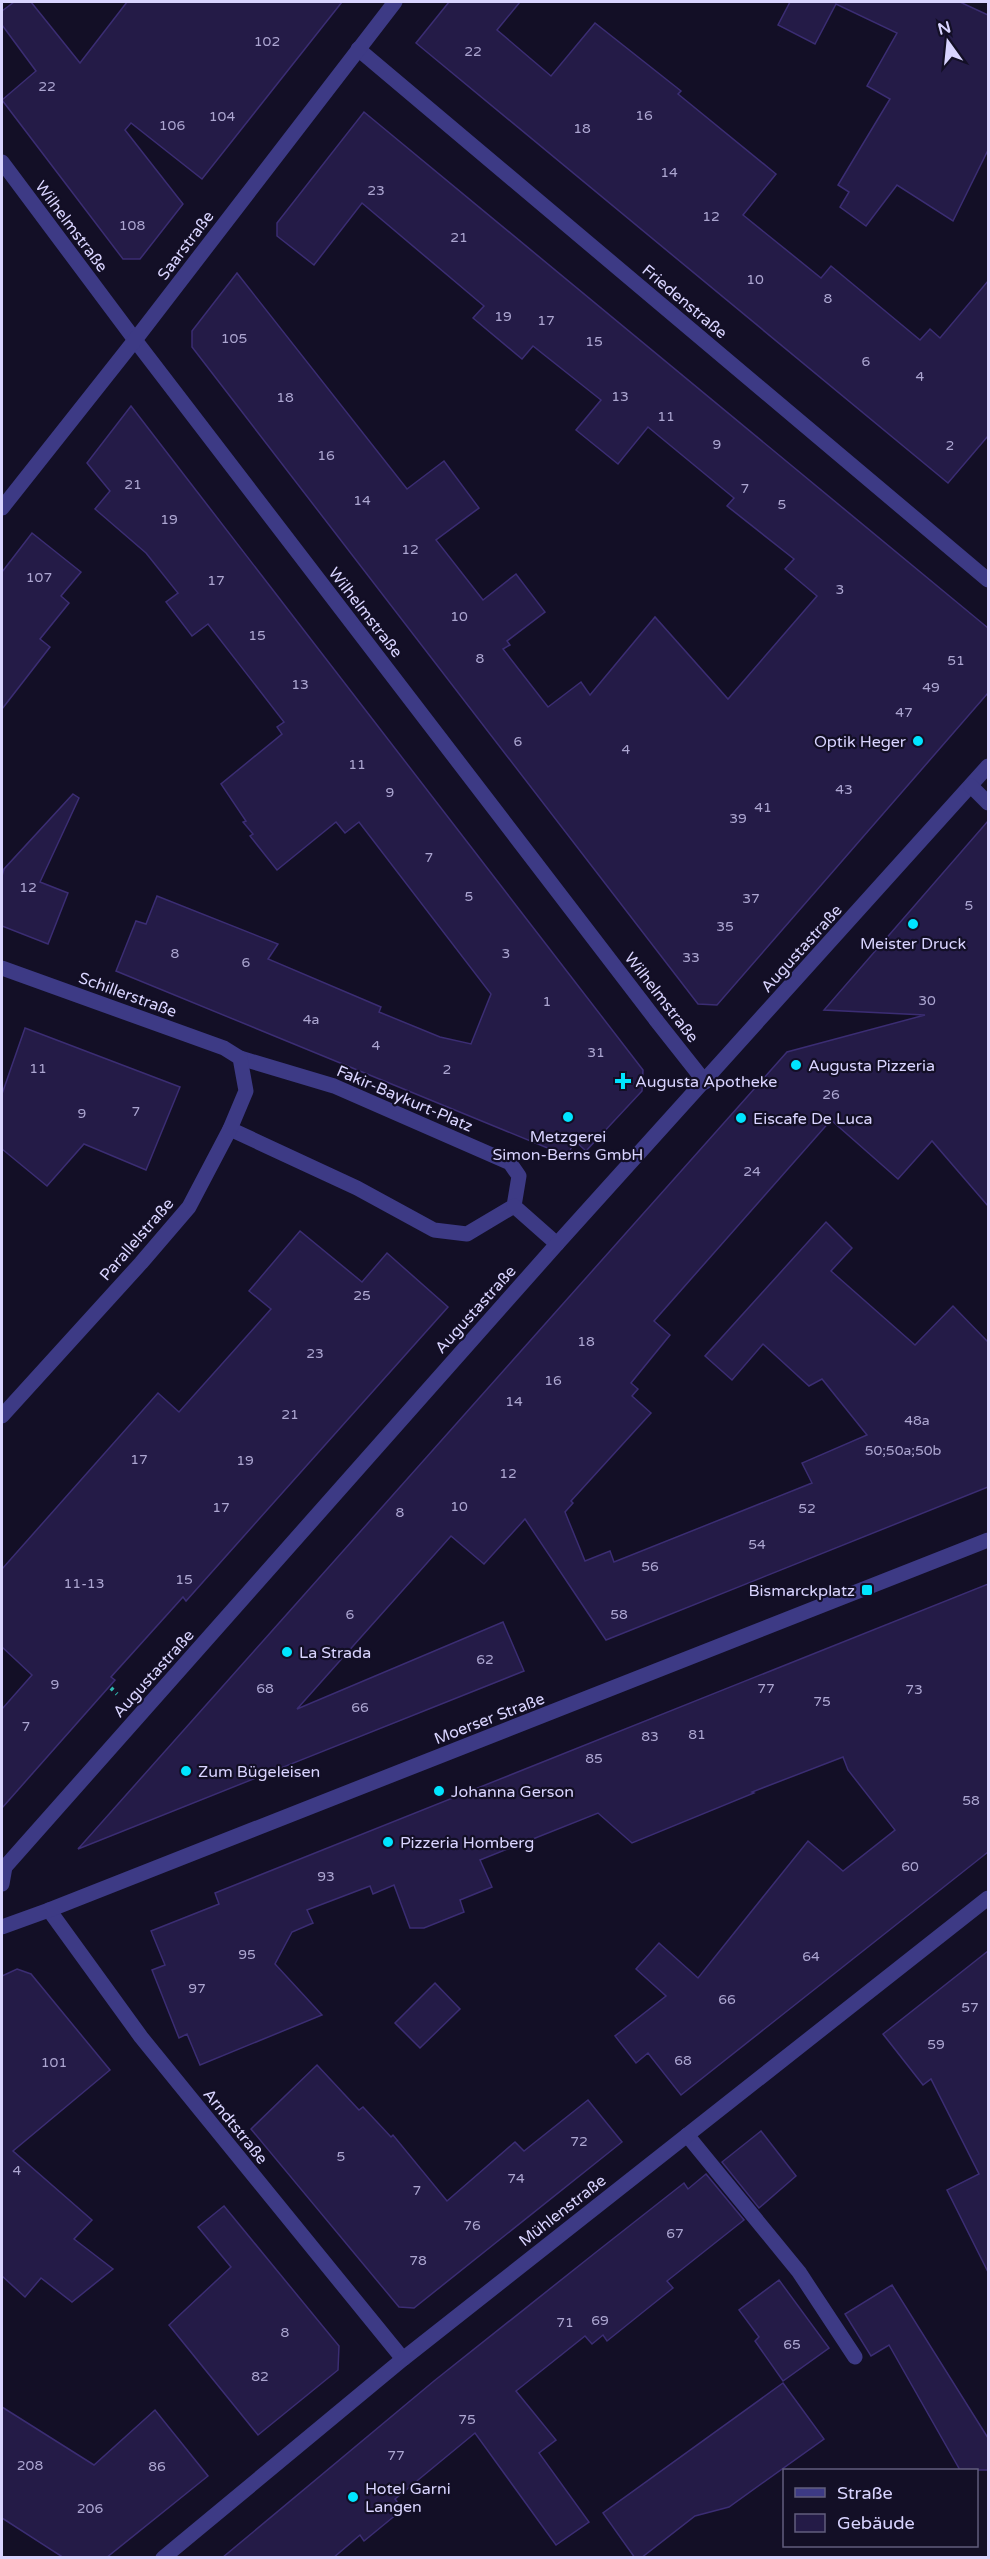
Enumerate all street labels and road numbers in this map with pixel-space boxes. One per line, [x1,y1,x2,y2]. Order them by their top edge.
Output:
street label: Wilhelmstraße [30,177,112,276]
street label: Saarstraße [153,207,218,284]
street label: Friedenstraße [638,260,731,343]
street label: Wilhelmstraße [324,563,407,662]
street label: Augustastraße [757,900,847,997]
street label: Wilhelmstraße [620,948,703,1047]
street label: Schillerstraße [76,968,179,1022]
street label: Fakir-Baykurt-Platz [333,1061,476,1137]
street label: Parallelstraße [95,1194,178,1285]
street label: Augustastraße [431,1261,521,1358]
street label: Augustastraße [109,1625,199,1722]
street label: Moerser Straße [431,1689,547,1749]
street label: Arndtstraße [199,2085,272,2169]
street label: Mühlenstraße [515,2171,610,2251]

